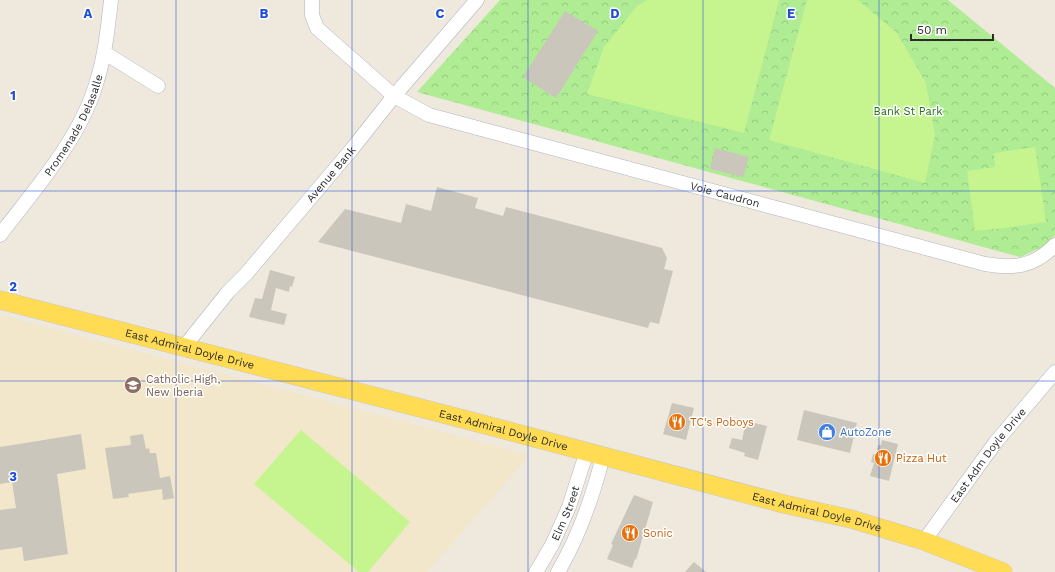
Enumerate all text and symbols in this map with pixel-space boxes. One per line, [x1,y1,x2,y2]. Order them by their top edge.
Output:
text: A [84,6,93,21]
text: B [260,6,269,21]
text: C [436,6,445,21]
text: D [610,6,620,21]
text: E [787,6,795,21]
scale bar [911,16,993,42]
text: 50 m [917,23,947,37]
street label: Promenade Delasalle [42,73,106,179]
text: 1 [10,88,16,103]
park label: Bank St Park [873,105,943,118]
street label: Avenue Bank [304,144,359,205]
street label: Voie Caudron [689,179,761,210]
text: 2 [9,279,17,294]
street label: East Admiral Doyle Drive [124,326,256,372]
place label: Catholic High, New Iberia [146,373,220,399]
school or university icon: Catholic High, New Iberia [123,375,143,395]
street label: East Adm Doyle Drive [948,405,1029,506]
street label: East Admiral Doyle Drive [438,407,569,453]
restaurant icon: TC's Poboys [667,412,687,432]
place label: TC's Poboys [690,416,754,429]
shop icon: AutoZone [817,422,837,442]
place label: AutoZone [840,426,891,439]
restaurant icon: Pizza Hut [873,448,893,468]
place label: Pizza Hut [896,452,947,465]
text: 3 [9,469,17,484]
street label: Elm Street [549,484,582,543]
street label: East Admiral Doyle Drive [751,490,883,535]
restaurant icon: Sonic [620,523,640,543]
place label: Sonic [643,527,673,540]

